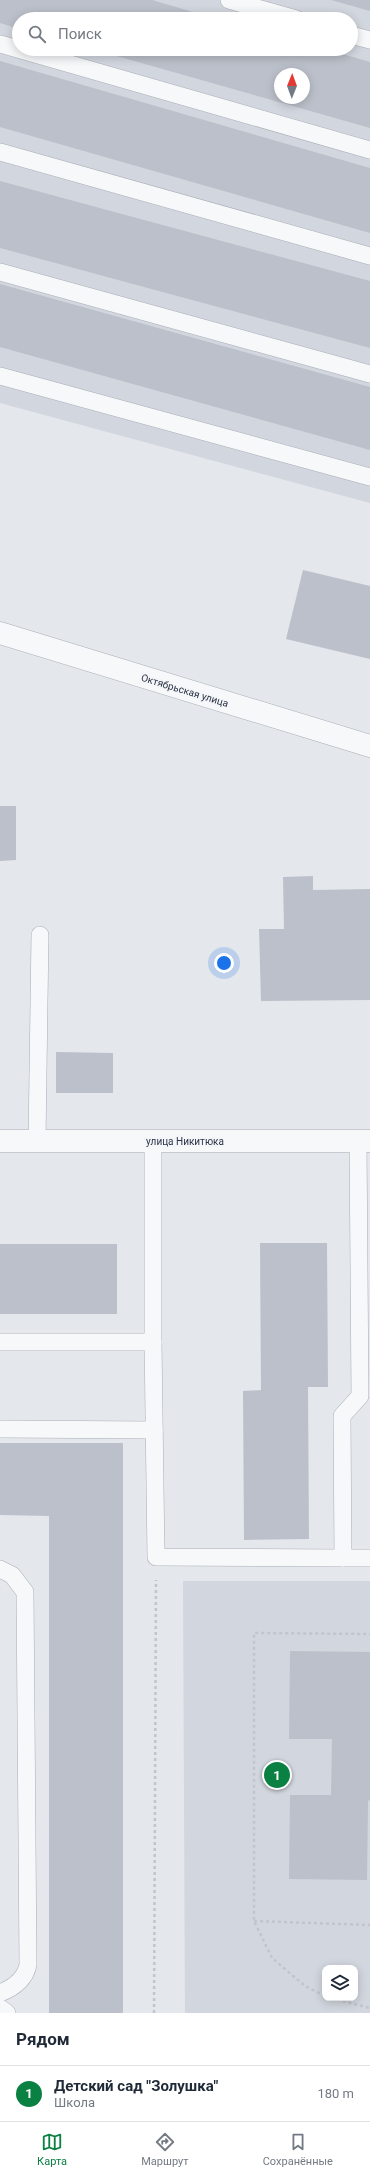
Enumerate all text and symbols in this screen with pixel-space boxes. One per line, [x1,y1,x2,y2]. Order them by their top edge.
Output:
search box [12,12,358,56]
icon: search [26,23,48,45]
text: Поиск [58,25,102,43]
north arrow [274,68,310,104]
street label: Октябрьская улица [140,672,230,709]
your location [214,953,234,973]
street label: улица Никитюка [146,1136,224,1147]
pin: 1 [264,1760,290,1790]
map controls [322,1965,358,2001]
button: layers [322,1965,358,2001]
text: Рядом [16,2029,70,2049]
text: Детский сад "Золушка" [54,2077,218,2095]
text: 1 [25,2086,33,2101]
text: 180 m [317,2086,354,2101]
text: Школа [54,2095,95,2110]
tab: Карта [37,2131,67,2168]
tab: Маршрут [141,2131,189,2168]
tab: Сохранённые [263,2131,333,2168]

